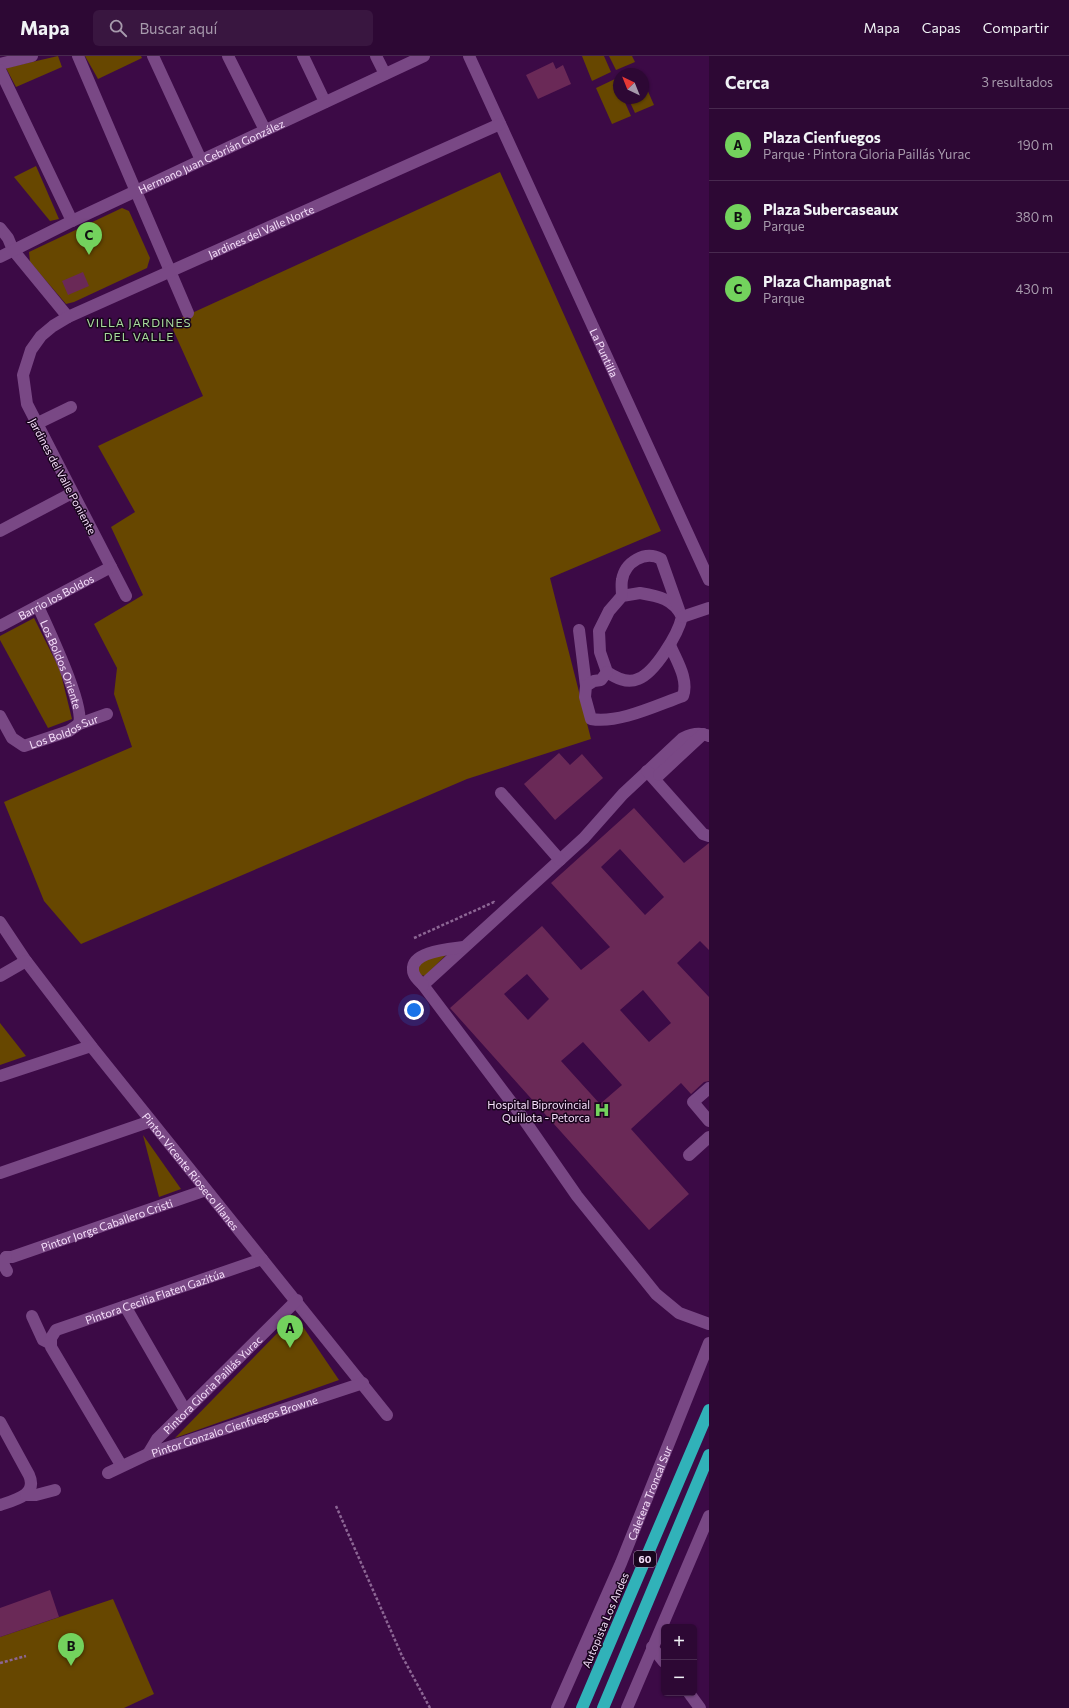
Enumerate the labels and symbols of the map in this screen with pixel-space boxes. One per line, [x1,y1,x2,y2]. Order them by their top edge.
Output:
north arrow [613,68,649,104]
street label: Hermano Juan Cebrián González [136,116,287,196]
street label: Jardines del Valle Norte [206,202,316,261]
pin: C [76,222,102,255]
district label: VILLA JARDINES DEL VALLE [86,315,192,343]
street label: La Puntilla [588,326,622,379]
street label: Jardines del Valle Poniente [26,416,99,537]
street label: Barrio los Boldos [16,571,96,622]
street label: Los Boldos Oriente [38,617,85,710]
street label: Los Boldos Sur [27,711,100,750]
your location [404,1000,424,1020]
place label: Hospital Biprovincial Quillota - Petorca [487,1098,590,1124]
hospital icon: Hospital Biprovincial Quillota - Petorca [593,1101,611,1119]
street label: Pintor Vicente Rioseco Illanes [140,1109,242,1232]
street label: Pintor Jorge Caballero Cristi [39,1196,174,1253]
street label: Pintora Cecilia Flaten Gazitúa [83,1266,226,1326]
pin: A [277,1315,303,1348]
street label: Pintora Gloria Paillás Yurac [160,1333,264,1436]
street label: Pintor Gonzalo Cienfuegos Browne [149,1392,319,1459]
street label: Caletera Troncal Sur [624,1443,674,1542]
road number: 60 [634,1551,656,1567]
street label: Autopista Los Andes [579,1570,631,1670]
pin: B [58,1633,84,1666]

